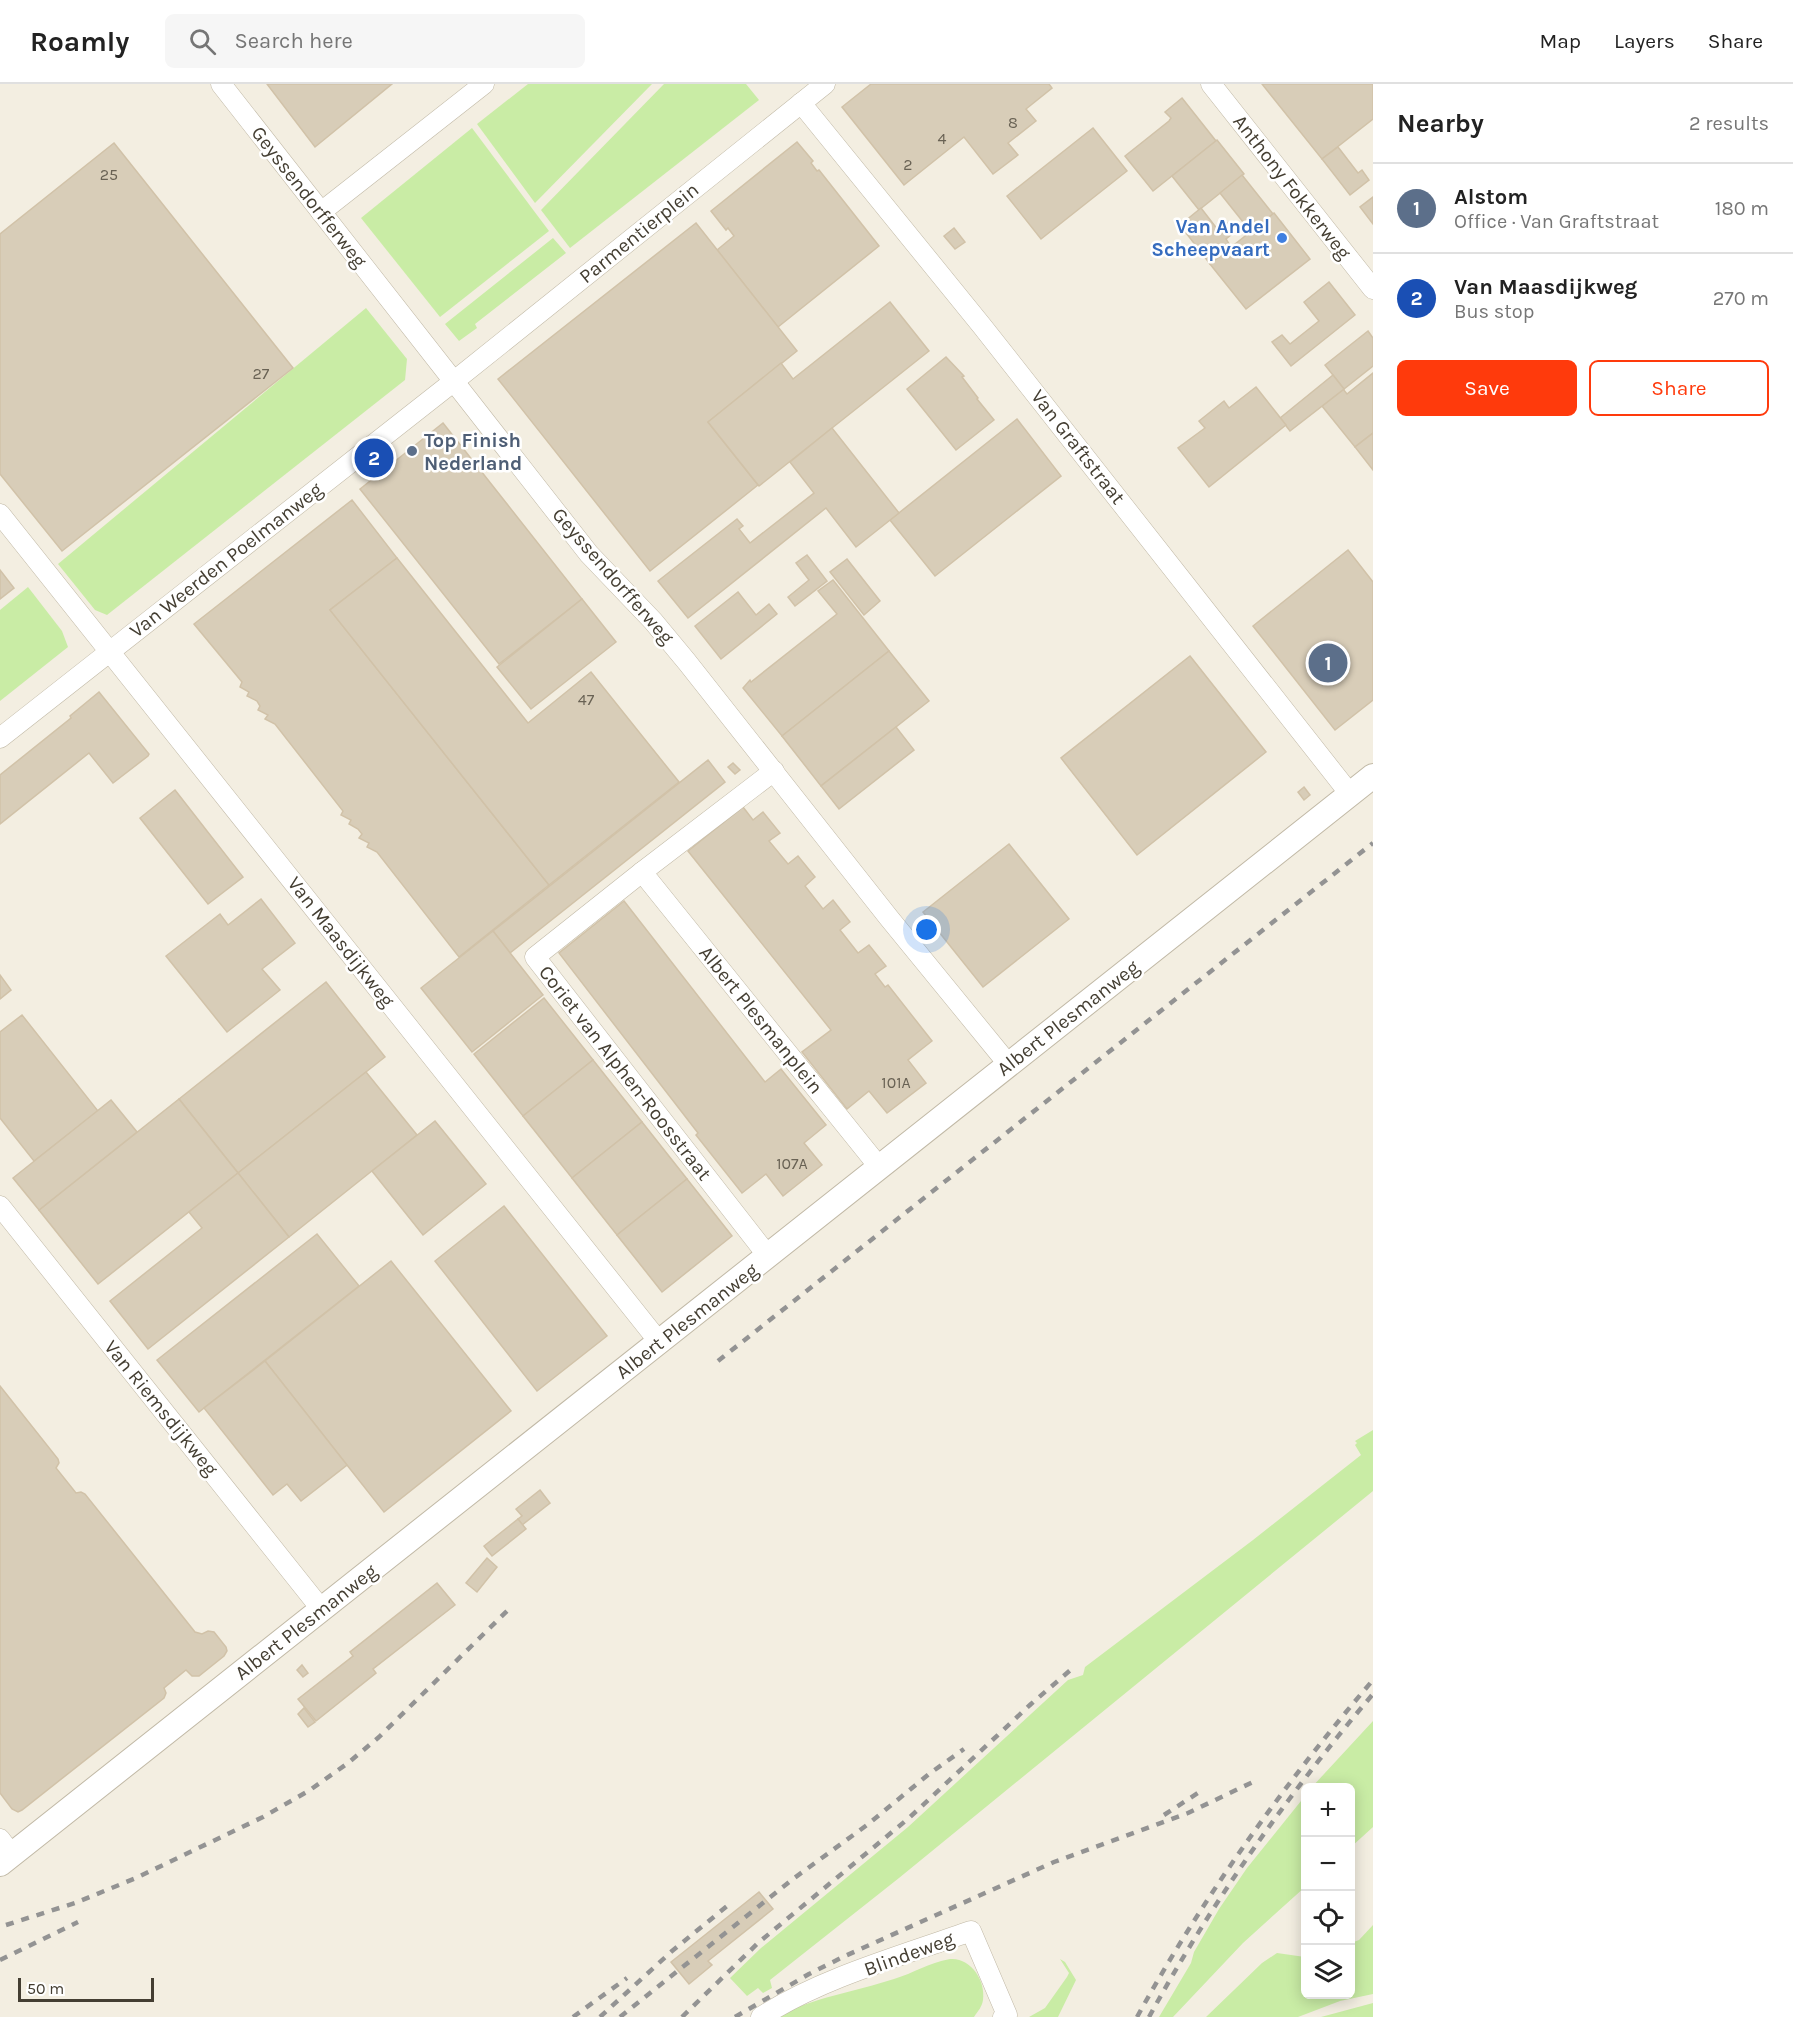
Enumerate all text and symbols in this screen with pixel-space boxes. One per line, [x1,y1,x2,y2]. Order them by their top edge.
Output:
search box [165,14,585,68]
text: Roamly [30,25,129,58]
icon: search [186,25,219,58]
text: Search here [234,28,353,54]
text: Map [1539,29,1581,53]
text: Layers [1614,29,1675,53]
text: Share [1708,29,1763,53]
text: Nearby [1397,108,1484,139]
street label: Anthony Fokkerweg [1228,110,1356,264]
text: 2 results [1689,112,1769,135]
house number: 8 [1008,113,1018,132]
street label: Geyssendorfferweg [247,122,371,272]
house number: 4 [938,129,947,148]
house number: 2 [903,155,913,174]
house number: 25 [100,165,118,184]
street label: Parmentierplein [575,178,703,288]
text: Alstom [1454,184,1528,210]
text: 1 [1413,197,1420,220]
text: 180 m [1715,197,1769,220]
text: Office · Van Graftstraat [1454,210,1659,233]
place label: Van Andel Scheepvaart [1151,215,1270,261]
marker: Van Andel Scheepvaart [1275,231,1289,245]
text: Van Maasdijkweg [1454,274,1637,300]
text: 2 [1410,287,1423,310]
text: 270 m [1713,287,1769,310]
text: Bus stop [1454,300,1534,323]
button: Save [1397,360,1577,416]
button: Share [1589,360,1769,416]
house number: 27 [253,364,270,383]
street label: Van Graftstraat [1026,385,1130,509]
place label: Top Finish Nederland [424,429,522,475]
pin: 2 [354,436,394,481]
marker: Top Finish Nederland [405,444,419,458]
street label: Van Weerden Poelmanweg [125,478,327,642]
street label: Geyssendorfferweg [548,503,678,649]
pin: 1 [1308,640,1348,686]
house number: 47 [578,690,595,709]
street label: Van Maasdijkweg [283,872,399,1012]
your location [912,915,941,944]
street label: Albert Plesmanplein [694,941,828,1099]
street label: Albert Plesmanweg [992,955,1144,1081]
street label: Coriet van Alphen-Roosstraat [534,961,716,1185]
house number: 101A [881,1073,911,1092]
house number: 107A [776,1154,808,1173]
street label: Albert Plesmanweg [611,1258,763,1384]
street label: Van Riemsdijkweg [99,1336,223,1480]
street label: Albert Plesmanweg [230,1559,382,1685]
map controls [1301,1783,1355,1999]
button: + [1301,1783,1355,1837]
button: − [1301,1837,1355,1891]
button: locate [1301,1891,1355,1945]
street label: Blindeweg [861,1927,957,1981]
button: layers [1301,1945,1355,1999]
scale bar [18,1975,154,2002]
text: 50 m [27,1979,64,1998]

